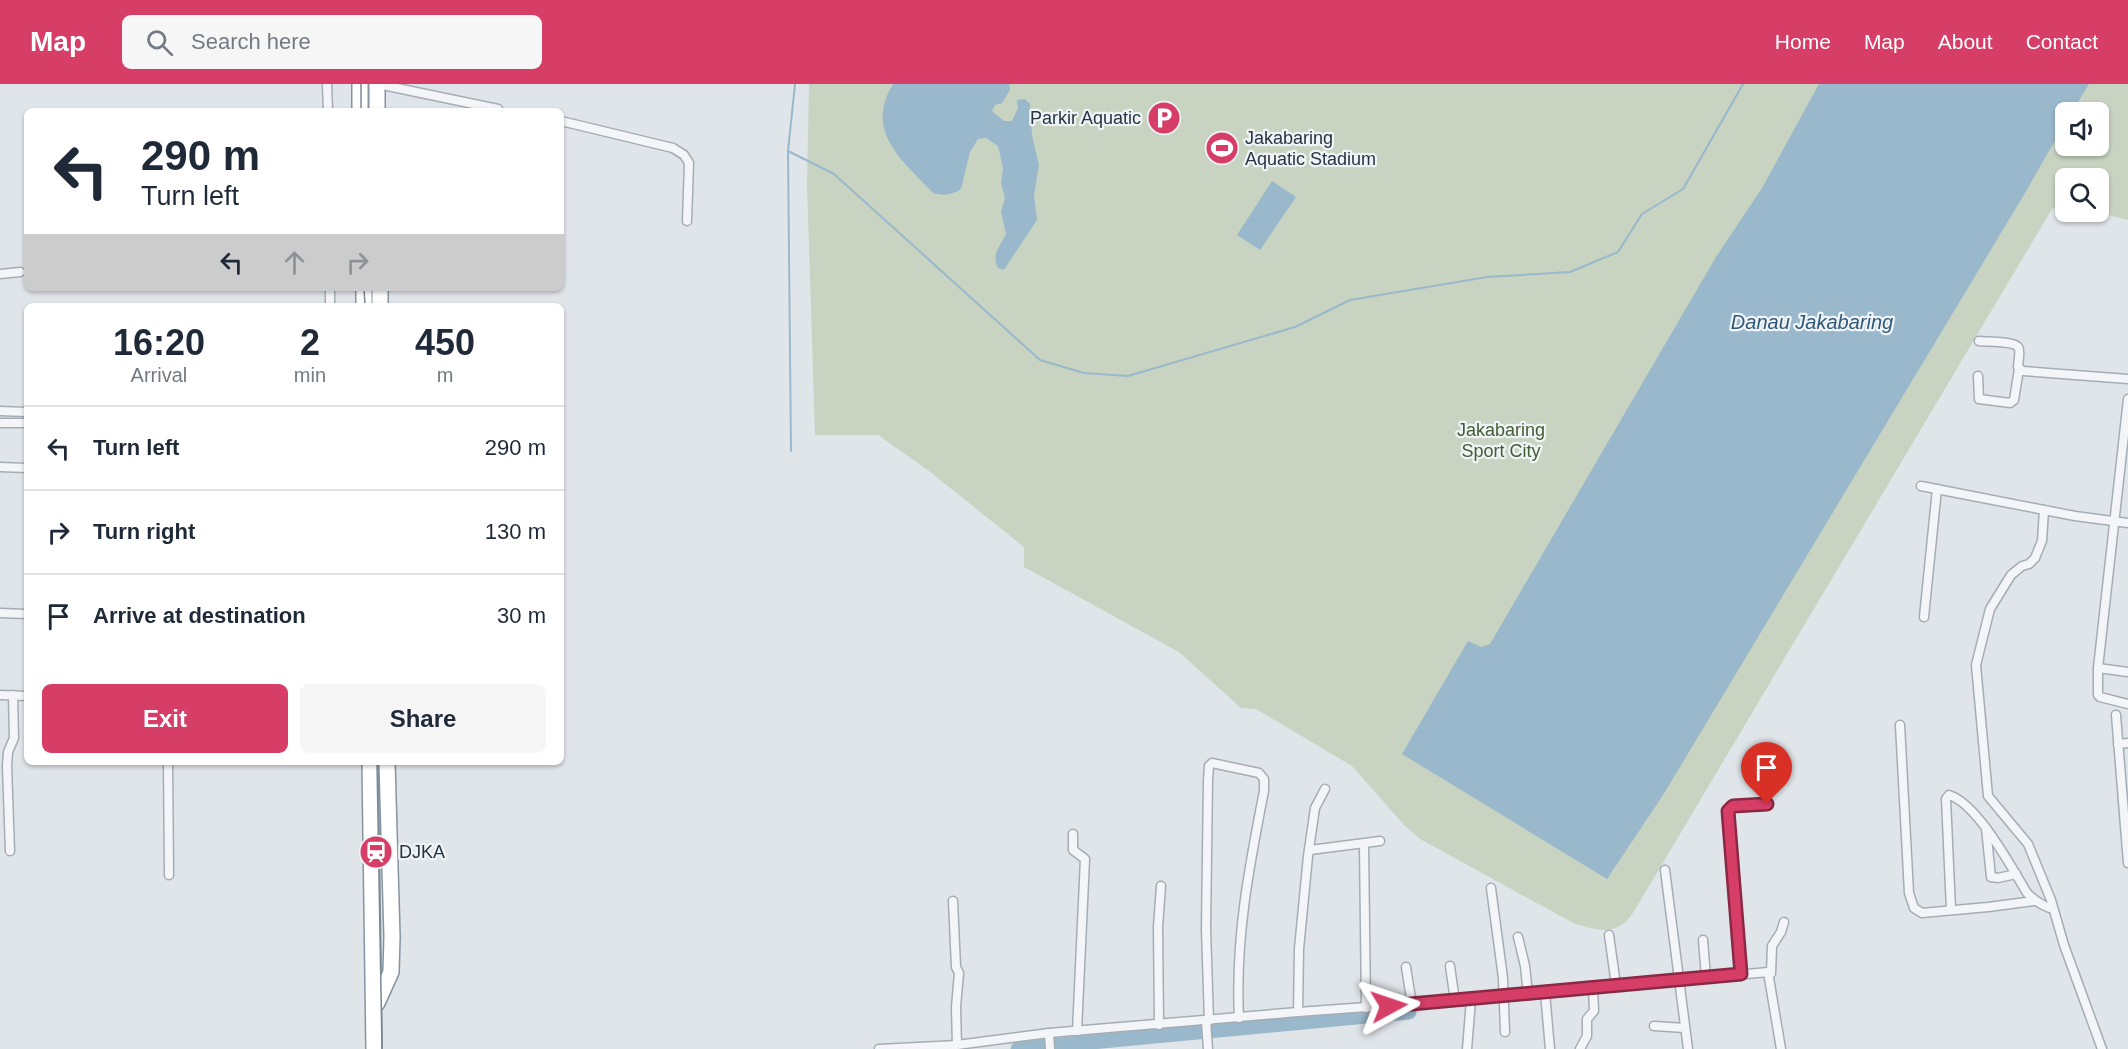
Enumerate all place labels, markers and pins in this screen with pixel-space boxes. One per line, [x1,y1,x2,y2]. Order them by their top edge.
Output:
parking icon: Parkir Aquatic [1146,100,1182,136]
place label: Parkir Aquatic [1030,108,1141,128]
place label: Jakabaring Aquatic Stadium [1245,128,1376,169]
sports icon: Jakabaring Aquatic Stadium [1204,130,1240,166]
pin [1741,742,1792,804]
station icon: DJKA [358,834,394,870]
place label: DJKA [399,842,445,862]

